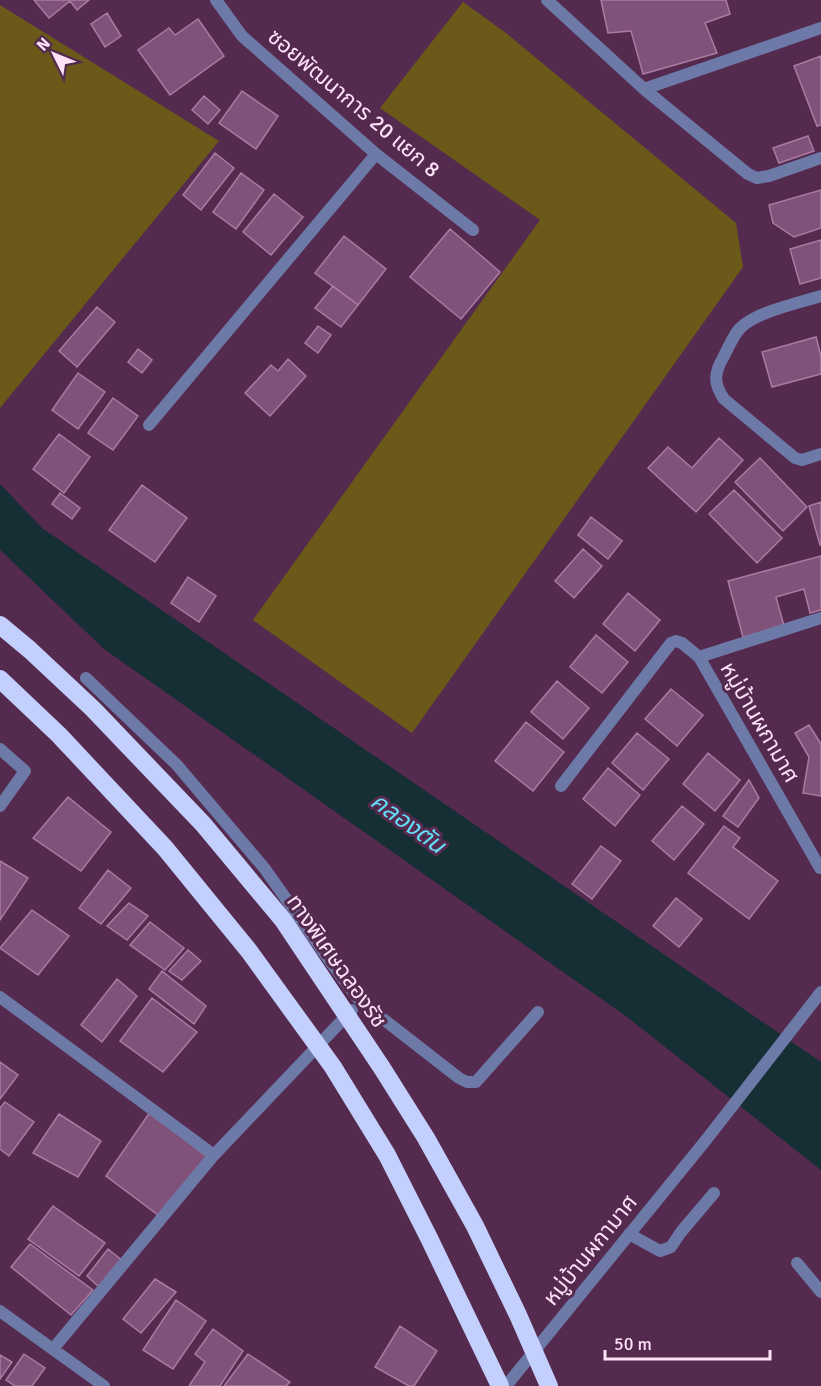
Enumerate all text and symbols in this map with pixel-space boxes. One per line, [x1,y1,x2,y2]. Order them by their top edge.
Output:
street label: ซอยพัฒนาการ 20 แยก 8 [262,23,446,183]
north arrow [24,24,84,84]
text: N [33,34,55,55]
street label: หมู่บ้านผกามาศ [715,657,805,787]
water label: คลองตัน [365,786,452,861]
street label: ทางพิเศษฉลองรัช [281,889,393,1033]
street label: หมู่บ้านผกามาศ [537,1189,643,1311]
scale bar [605,1323,770,1361]
text: 50 m [614,1333,652,1355]

